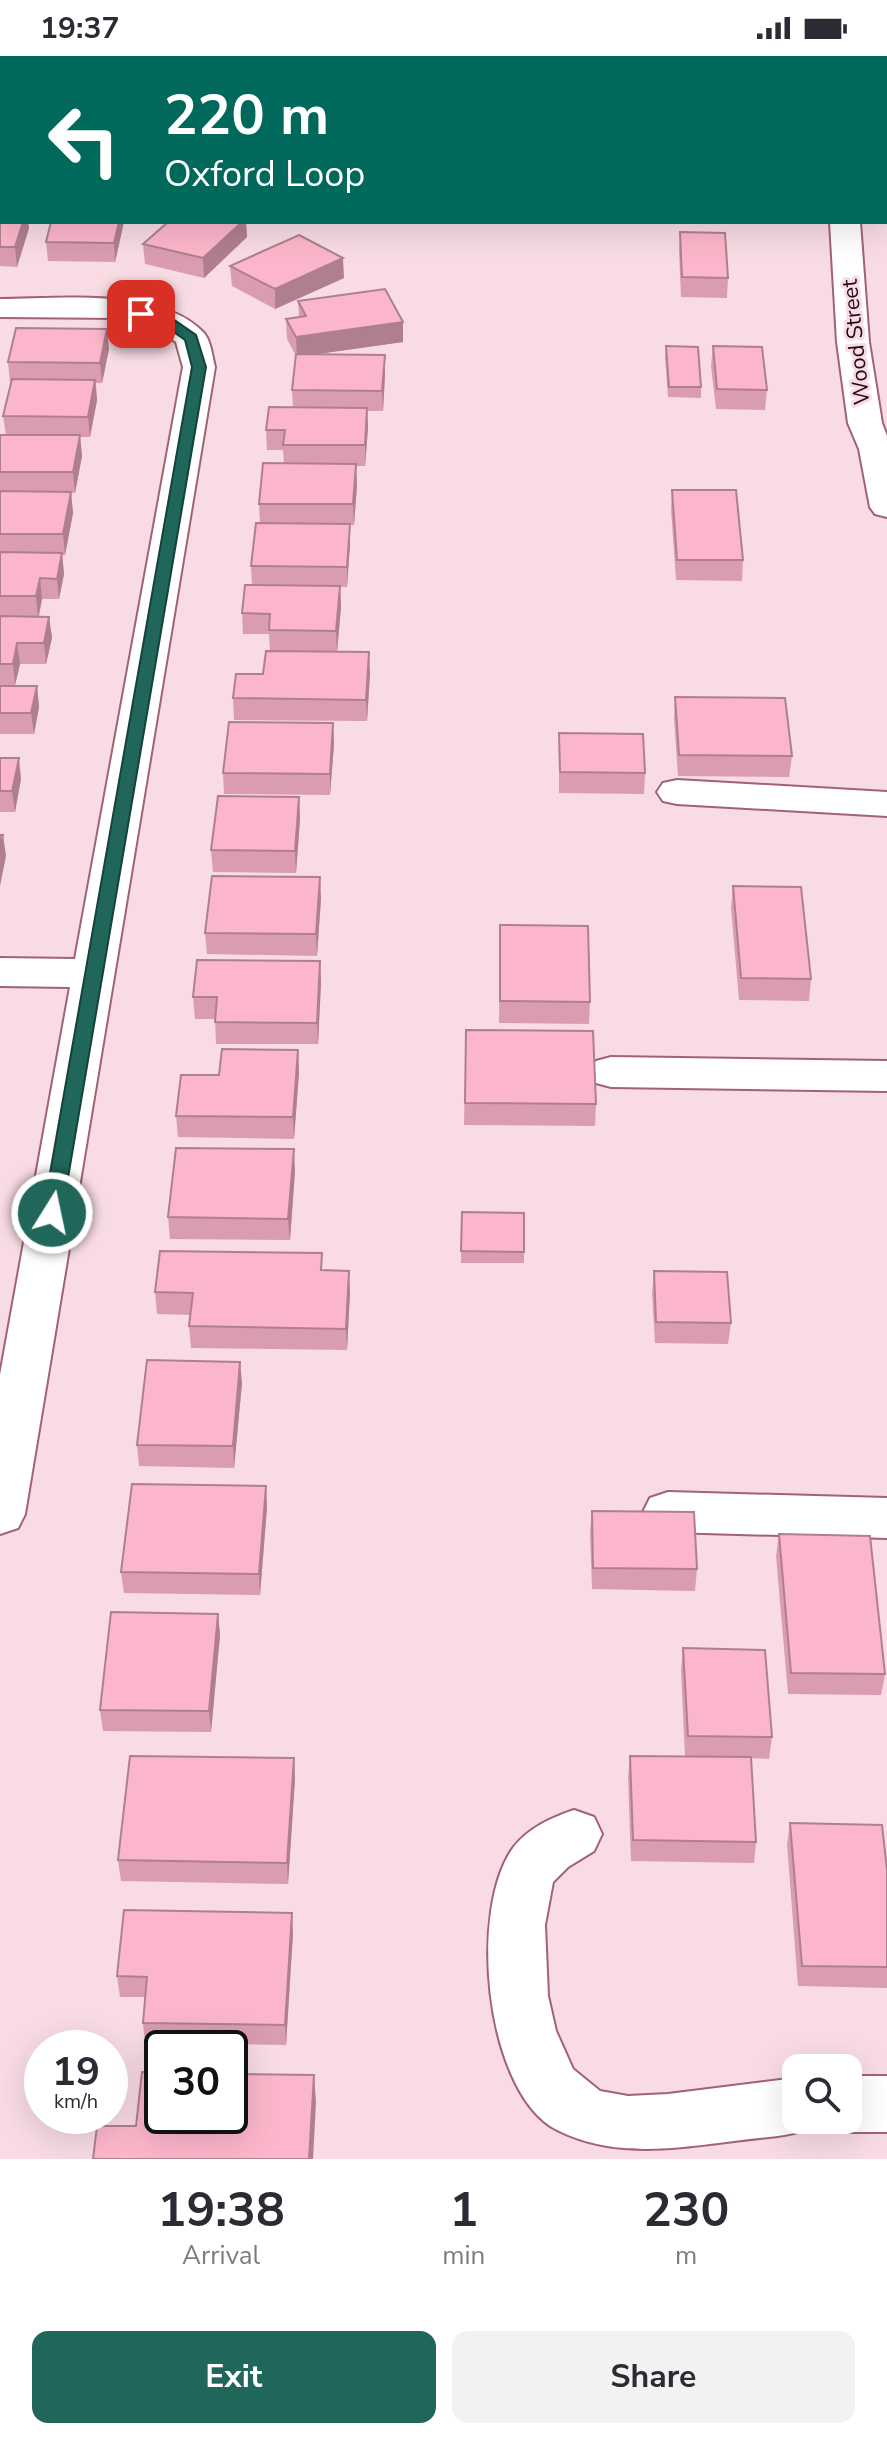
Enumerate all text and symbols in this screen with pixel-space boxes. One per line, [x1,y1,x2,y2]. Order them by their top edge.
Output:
text: 19:37 [40,8,119,49]
text: 220 m [164,77,329,154]
icon: left [32,88,136,192]
text: Oxford Loop [164,150,365,199]
street label: Wood Street [834,278,877,406]
pin [107,280,175,348]
icon: arrive [119,292,163,336]
position arrow [10,1171,94,1255]
speed limit sign: 30 [144,2030,248,2134]
text: 19 [52,2045,100,2099]
map controls [782,2054,862,2134]
button: search [782,2054,862,2134]
text: km/h [54,2088,98,2115]
text: 19:38 [158,2177,285,2243]
text: 1 [449,2177,478,2243]
text: 230 [643,2177,729,2243]
text: Arrival [182,2238,260,2273]
text: min [442,2238,485,2273]
text: m [675,2238,697,2273]
button: Exit [32,2331,436,2423]
button: Share [452,2331,855,2423]

